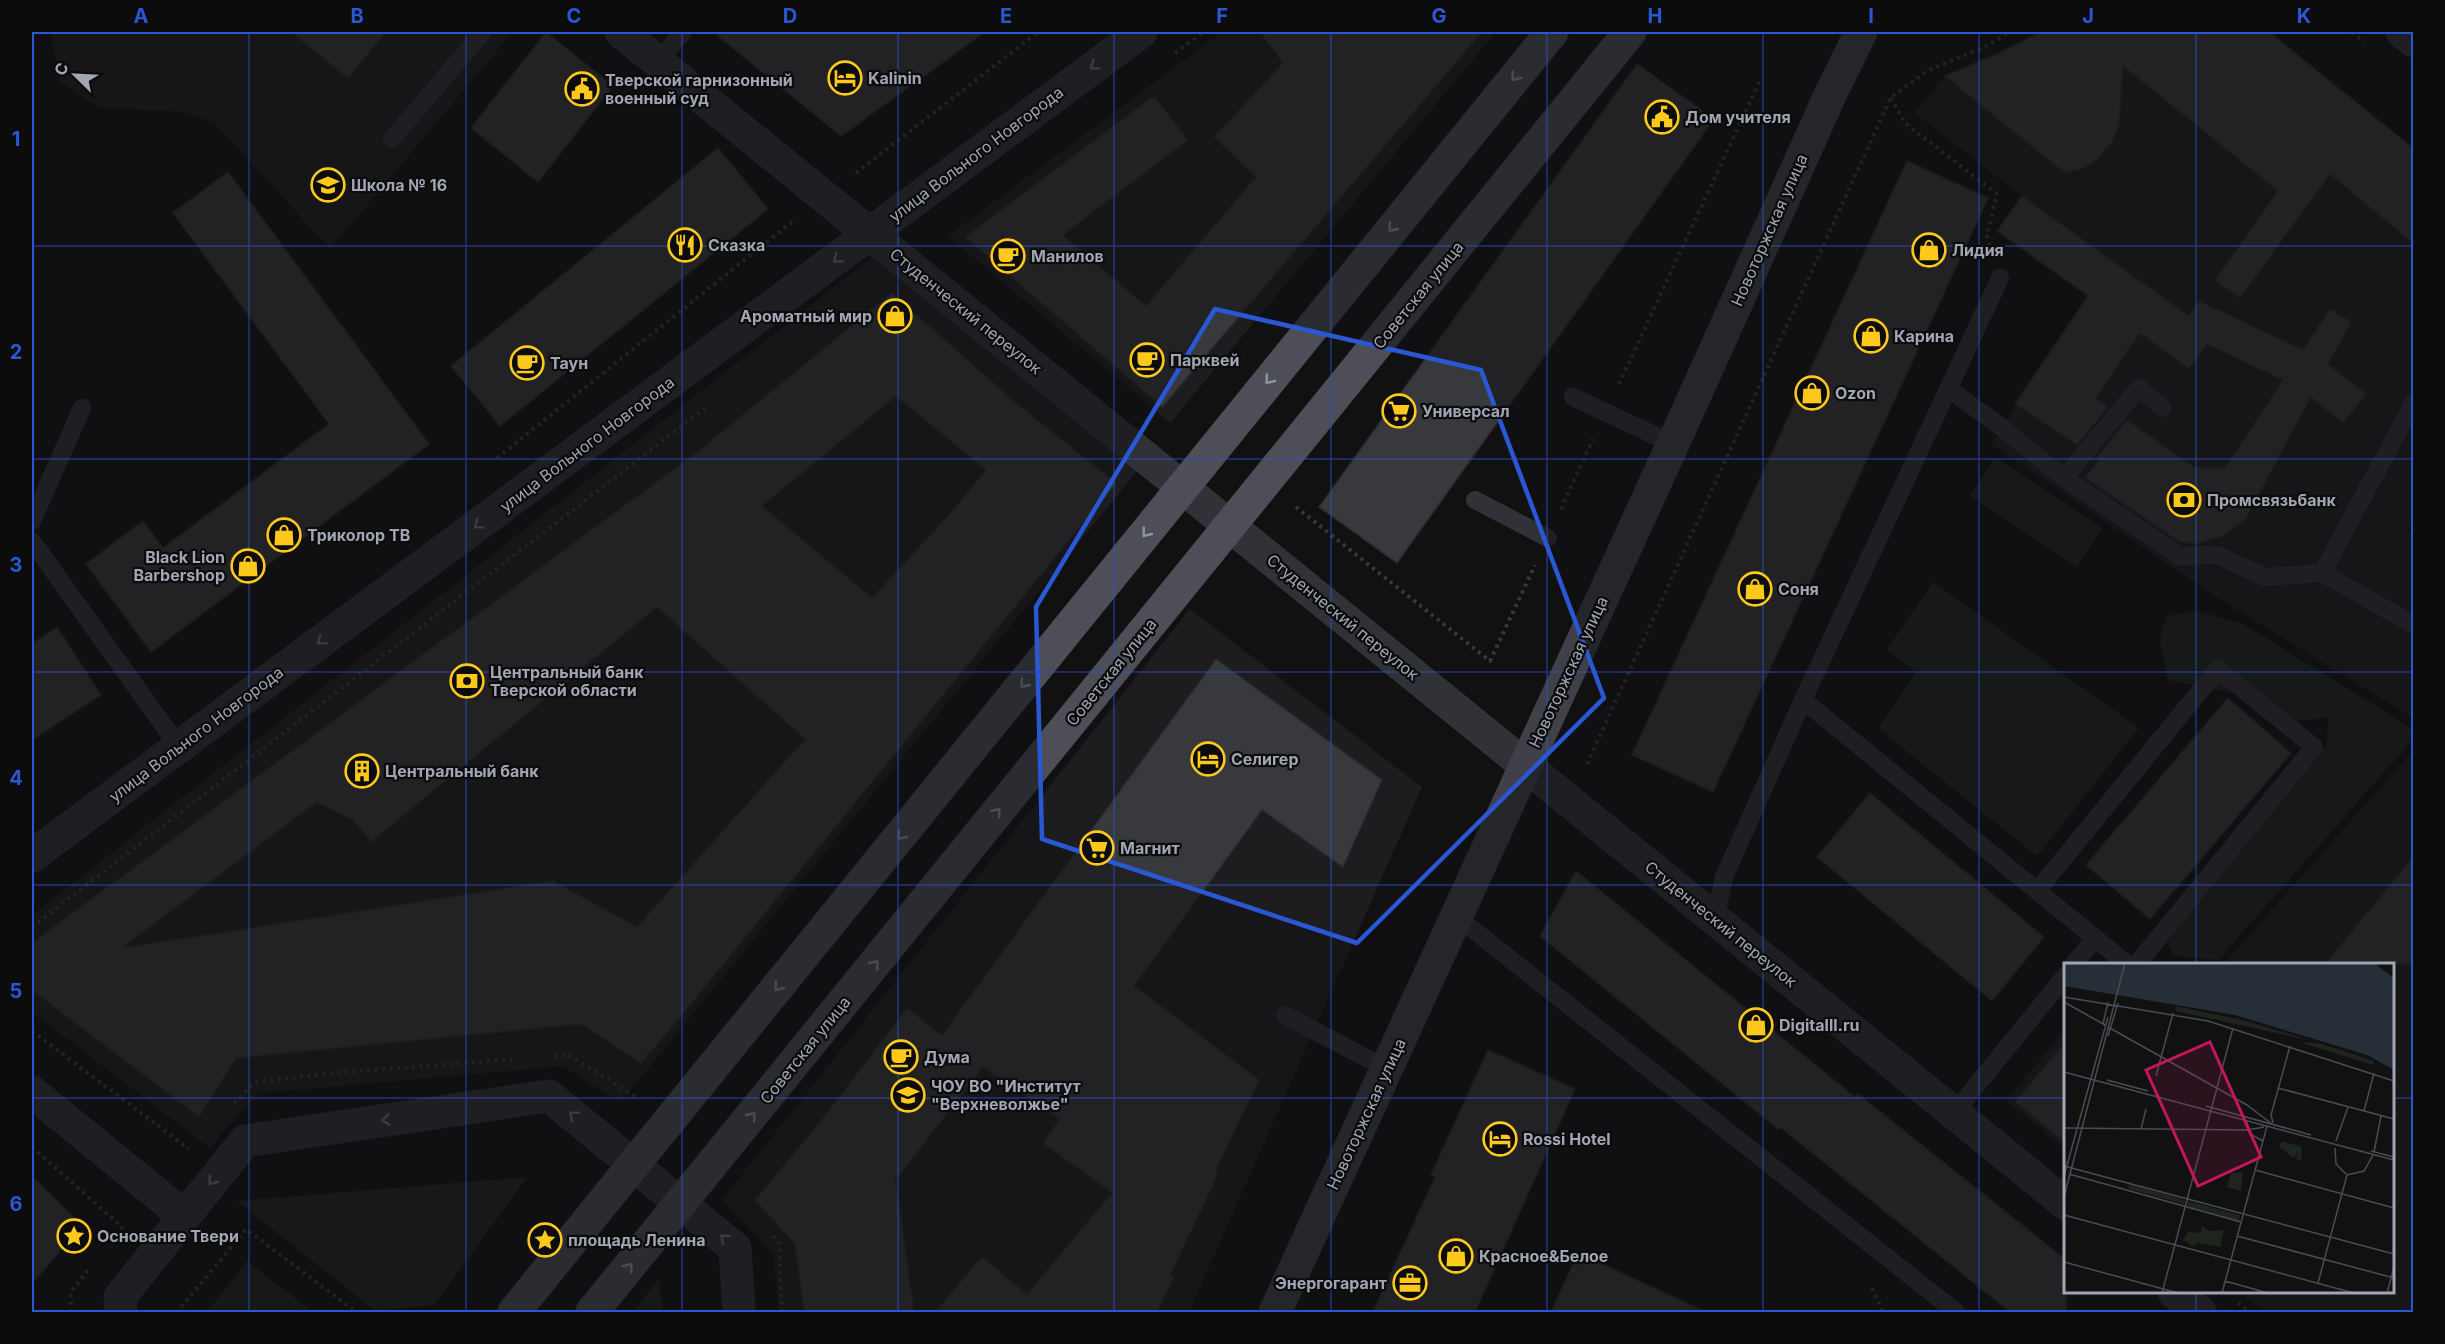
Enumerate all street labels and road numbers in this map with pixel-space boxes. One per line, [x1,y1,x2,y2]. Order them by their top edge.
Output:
street label: улица Вольного Новгорода [885,82,1067,226]
street label: Новоторжская улица [1726,151,1812,309]
street label: Советская улица [1369,237,1467,353]
street label: Студенческий переулок [886,244,1046,379]
street label: улица Вольного Новгорода [496,372,678,516]
street label: Студенческий переулок [1263,550,1423,685]
street label: Новоторжская улица [1524,593,1612,751]
street label: Советская улица [1062,614,1160,730]
street label: улица Вольного Новгорода [105,662,287,806]
street label: Студенческий переулок [1641,857,1801,992]
street label: Советская улица [756,992,854,1108]
street label: Новоторжская улица [1322,1035,1410,1193]

